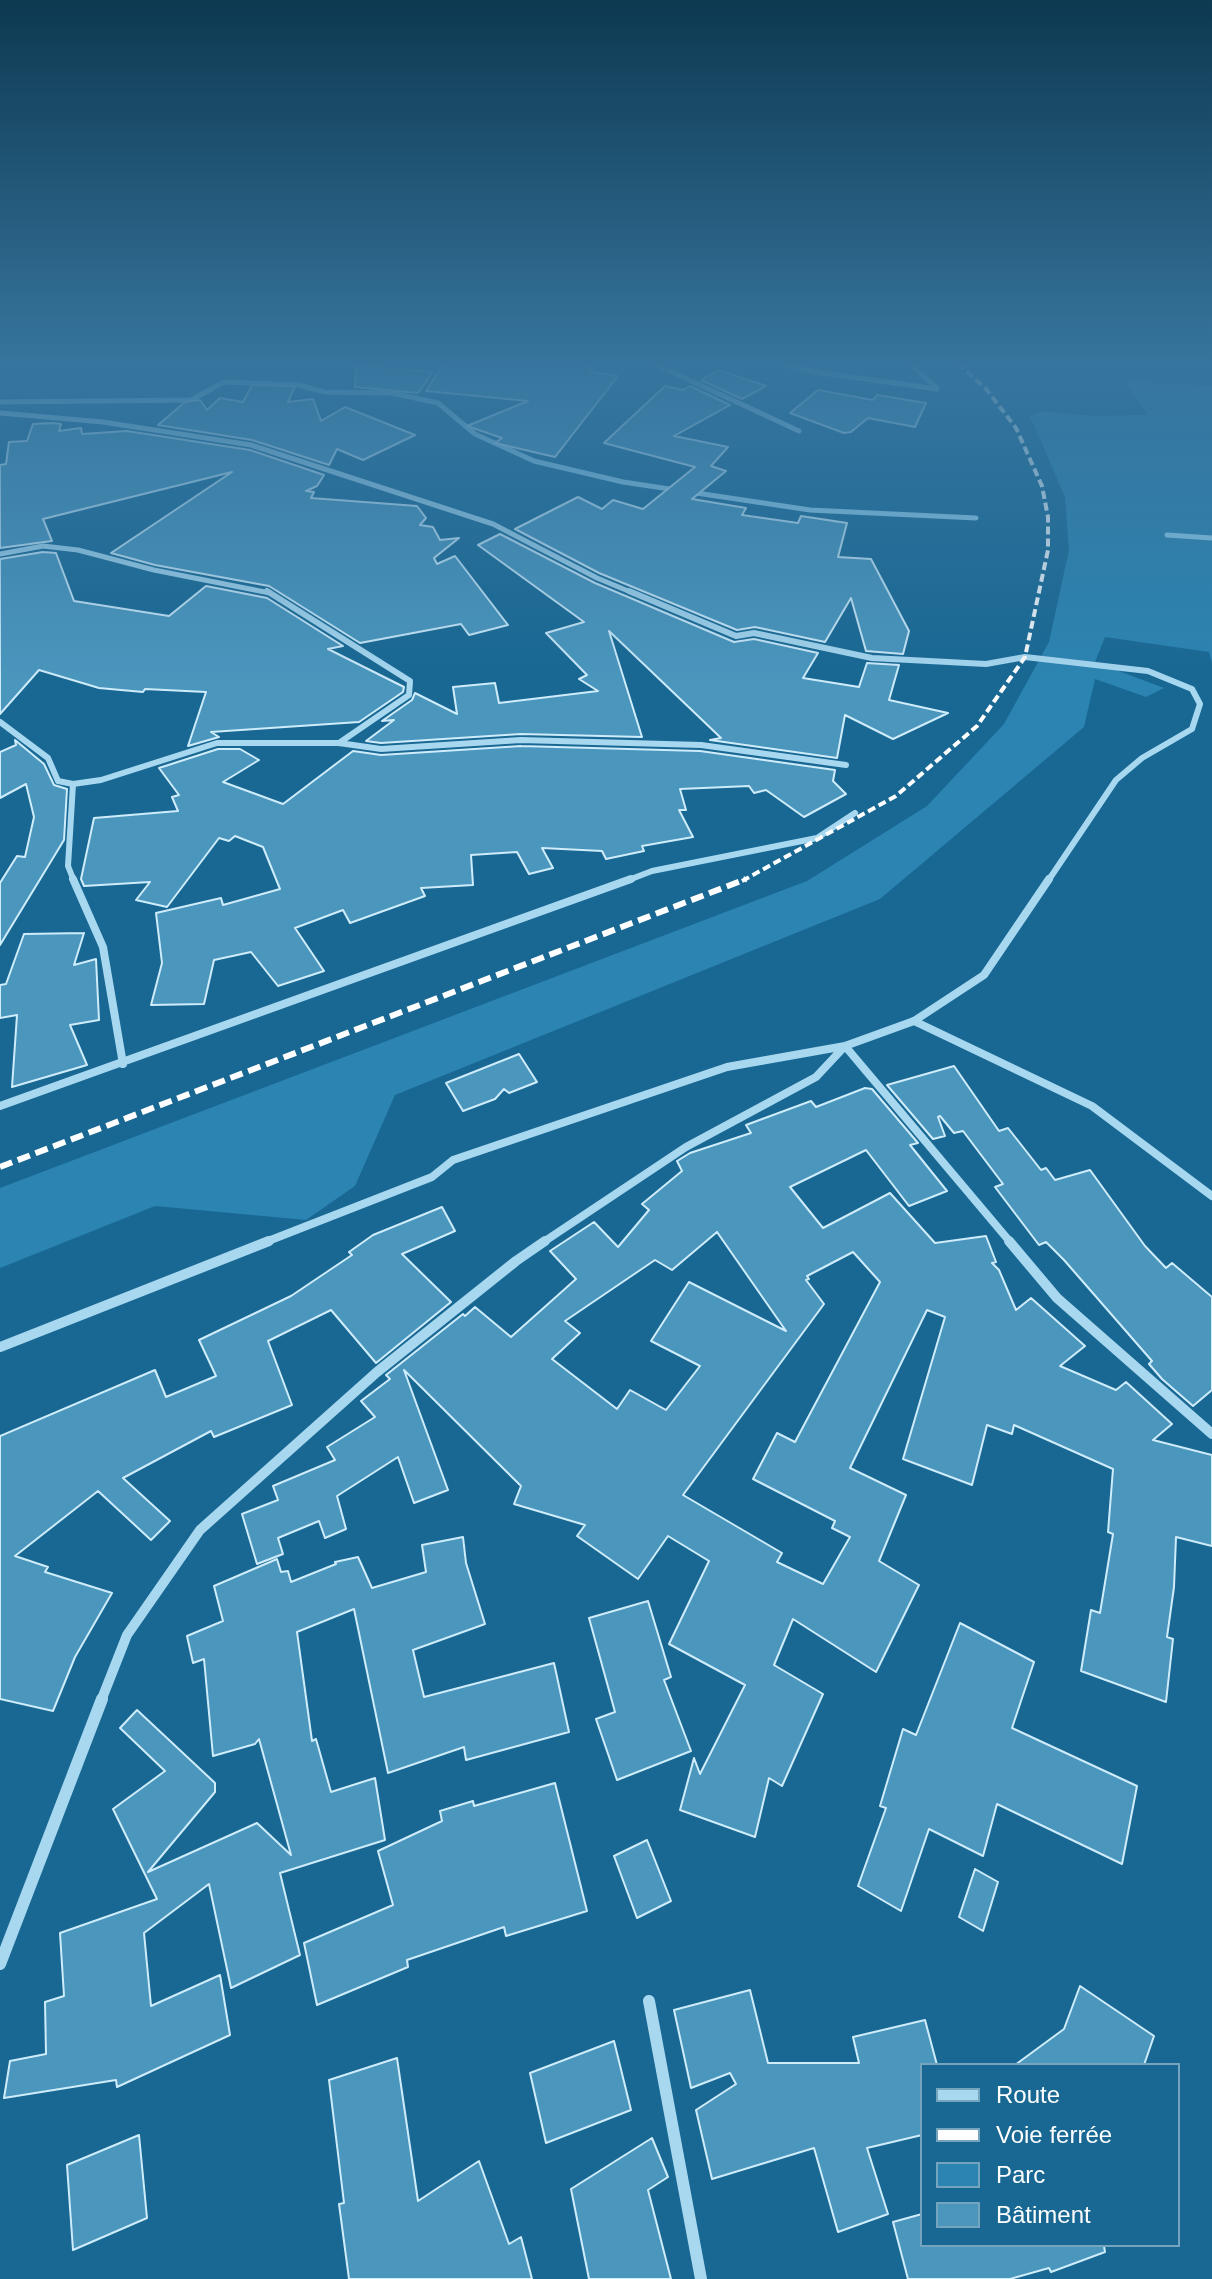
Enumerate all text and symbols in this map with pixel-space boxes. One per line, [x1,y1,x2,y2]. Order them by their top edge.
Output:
legend [920,2063,1180,2247]
text: Route [996,2081,1060,2108]
text: Voie ferrée [996,2121,1112,2148]
text: Parc [996,2161,1045,2188]
text: Bâtiment [996,2201,1091,2228]

